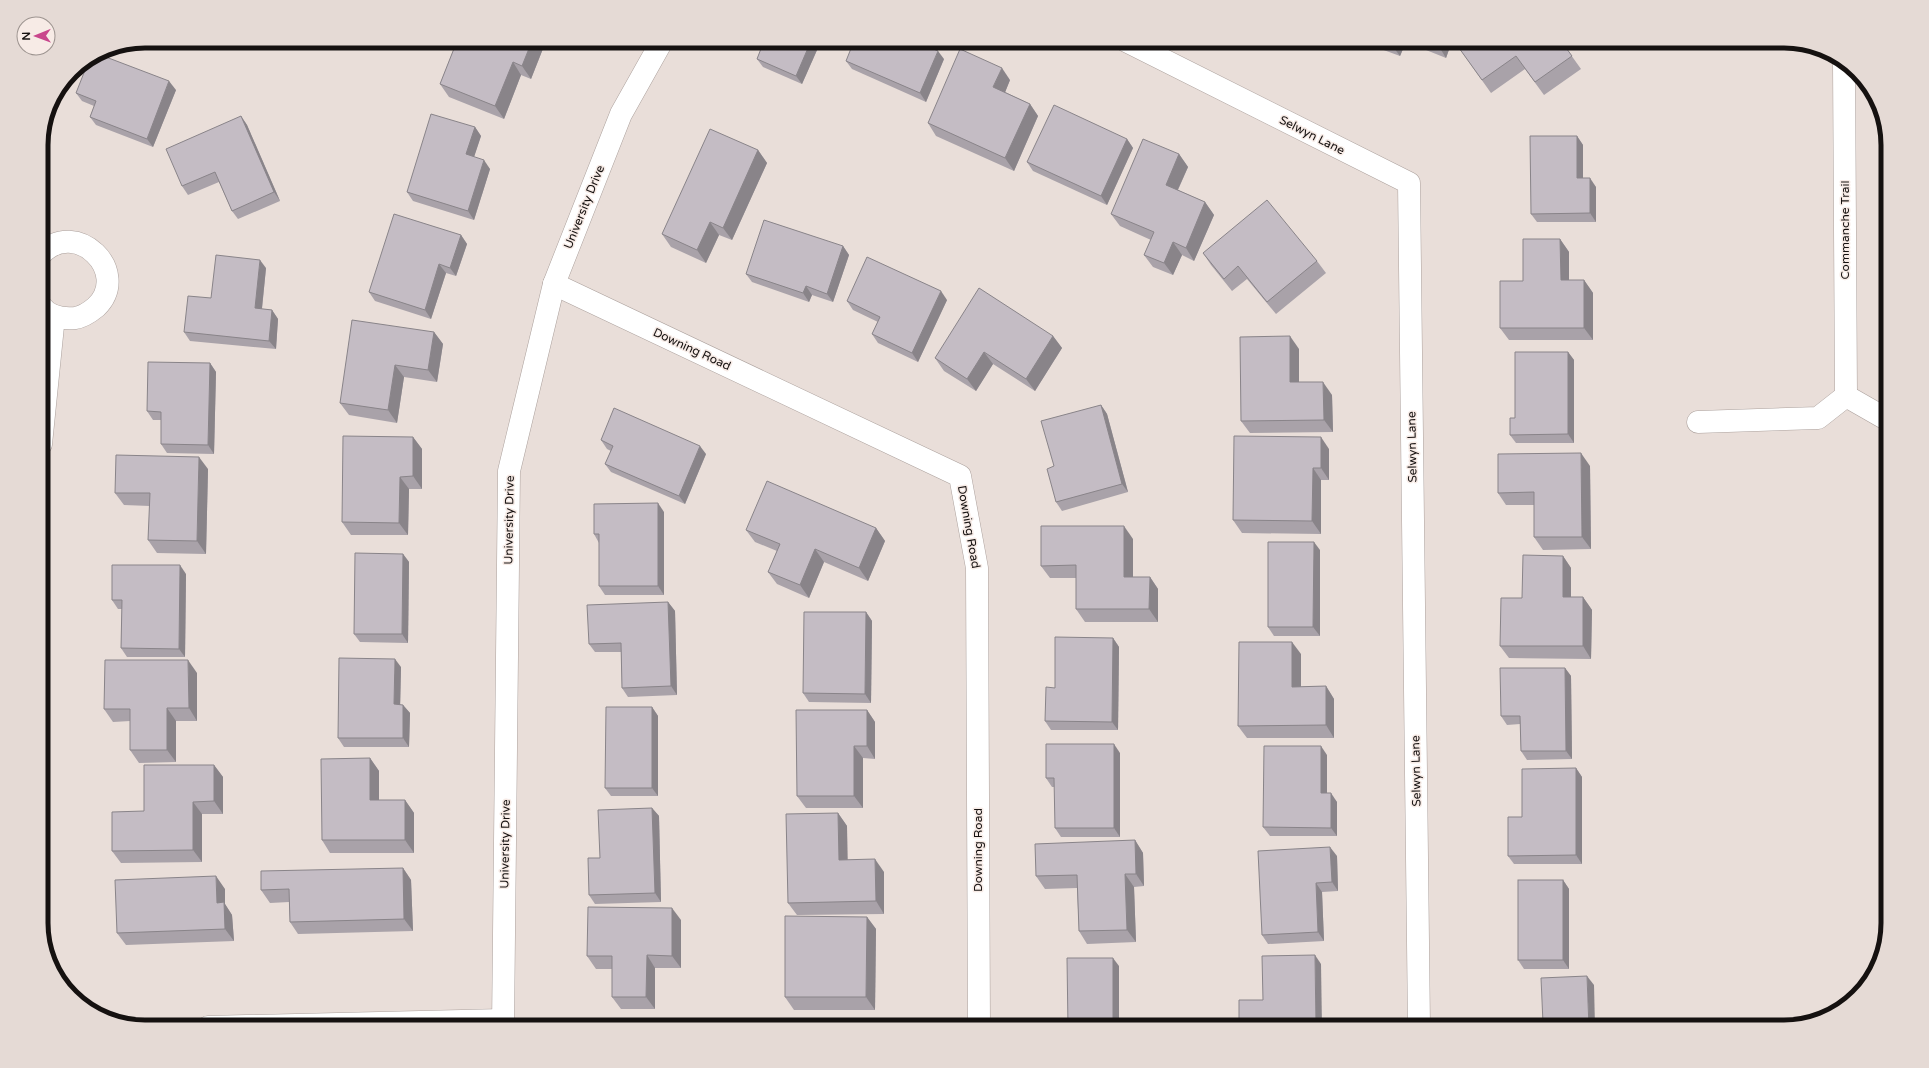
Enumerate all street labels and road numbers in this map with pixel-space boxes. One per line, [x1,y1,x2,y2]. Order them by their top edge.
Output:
street label: Selwyn Lane [1277,113,1347,158]
street label: University Drive [561,163,607,251]
street label: Commanche Trail [1838,180,1852,280]
street label: Downing Road [651,325,733,373]
street label: Selwyn Lane [1404,411,1420,483]
street label: University Drive [501,475,517,565]
street label: Downing Road [955,484,983,570]
street label: Selwyn Lane [1408,735,1424,807]
street label: University Drive [497,799,513,889]
street label: Downing Road [971,808,985,892]

